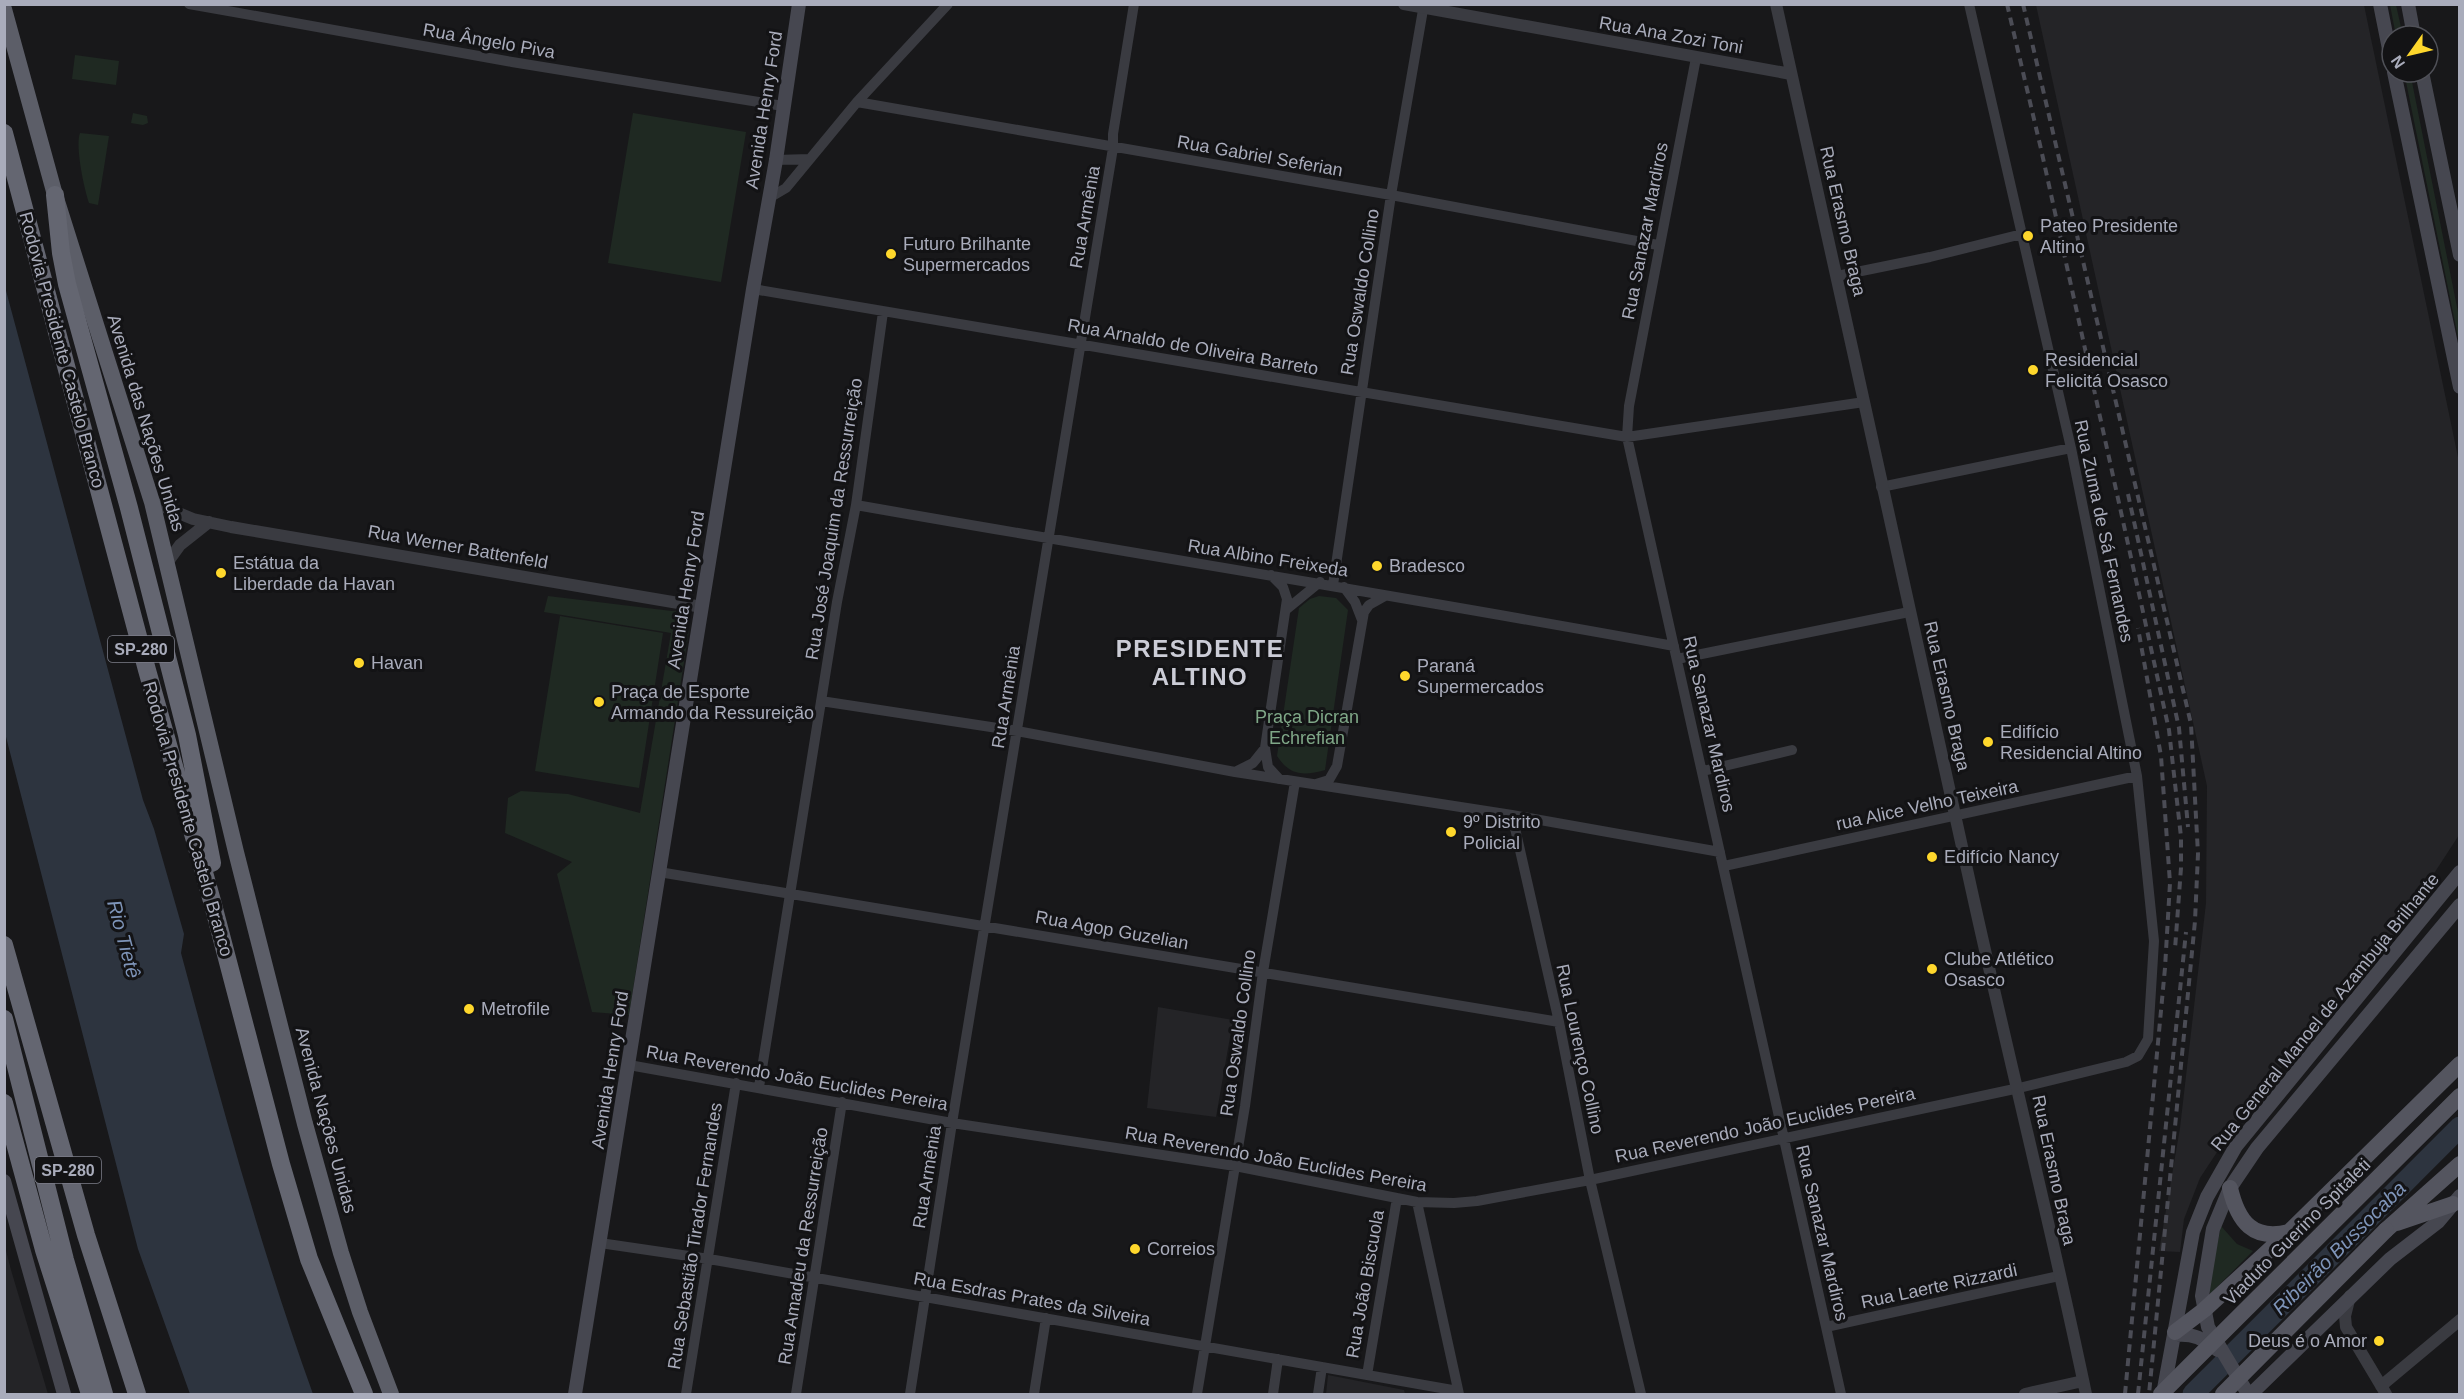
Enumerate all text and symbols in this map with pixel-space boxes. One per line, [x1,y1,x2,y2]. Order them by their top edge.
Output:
street label: Rua Ana Zozi Toni [1597,12,1745,58]
street label: Rua Ângelo Piva [421,20,558,63]
north arrow [2380,24,2440,84]
street label: Avenida Henry Ford [742,30,786,190]
text: N [2388,53,2408,72]
street label: Rua Gabriel Seferian [1175,132,1345,180]
street label: Rua Sanazar Mardiros [1618,141,1672,321]
street label: Rua Erasmo Braga [1816,144,1870,299]
street label: Rua Armênia [1066,163,1104,270]
street label: Rua Oswaldo Collino [1337,207,1383,377]
street label: Rodovia Presidente Castelo Branco [15,210,109,490]
place label: Pateo Presidente Altino [2040,216,2178,257]
marker: Pateo Presidente Altino [2021,229,2035,243]
place label: Futuro Brilhante Supermercados [903,234,1031,275]
marker: Futuro Brilhante Supermercados [884,247,898,261]
street label: Avenida das Nações Unidas [103,312,189,534]
street label: Rua Arnaldo de Oliveira Barreto [1066,315,1320,379]
place label: Residencial Felicitá Osasco [2045,350,2168,391]
marker: Residencial Felicitá Osasco [2026,363,2040,377]
street label: Rua José Joaquim da Ressurreição [802,377,866,661]
street label: Rua Zuma de Sá Fernandes [2071,418,2137,644]
street label: Avenida Henry Ford [664,510,708,670]
street label: Rua Werner Battenfeld [366,521,550,573]
street label: Rua Albino Freixeda [1186,535,1351,581]
place label: Estátua da Liberdade da Havan [233,553,395,594]
place label: Bradesco [1389,556,1465,576]
marker: Bradesco [1370,559,1384,573]
marker: Estátua da Liberdade da Havan [214,566,228,580]
street label: Rua Erasmo Braga [1920,619,1974,774]
street label: Rua Sanazar Mardiros [1679,634,1739,814]
district label: PRESIDENTE ALTINO [1116,635,1284,690]
road number: SP-280 [108,636,174,662]
street label: Rua Armênia [988,643,1024,750]
place label: Havan [371,653,423,673]
marker: Havan [352,656,366,670]
place label: Paraná Supermercados [1417,656,1544,697]
marker: Paraná Supermercados [1398,669,1412,683]
street label: Rodovia Presidente Castelo Branco [139,679,237,959]
place label: Praça de Esporte Armando da Ressureição [611,682,814,723]
marker: Praça de Esporte Armando da Ressureição [592,695,606,709]
park label: Praça Dicran Echrefian [1255,707,1359,748]
place label: Edifício Residencial Altino [2000,722,2142,763]
marker: Edifício Residencial Altino [1981,735,1995,749]
street label: rua Alice Velho Teixeira [1834,776,2021,834]
place label: 9º Distrito Policial [1463,812,1541,853]
marker: 9º Distrito Policial [1444,825,1458,839]
place label: Edifício Nancy [1944,847,2059,867]
marker: Edifício Nancy [1925,850,1939,864]
street label: Rua General Manoel de Azambuja Brilhante [2207,869,2443,1155]
water label: Rio Tietê [103,898,145,980]
street label: Rua Agop Guzelian [1034,907,1190,953]
street label: Rua Oswaldo Collino [1216,948,1260,1118]
place label: Clube Atlético Osasco [1944,949,2054,990]
street label: Rua Lourenço Collino [1552,962,1608,1136]
marker: Clube Atlético Osasco [1925,962,1939,976]
street label: Avenida Henry Ford [588,990,632,1150]
place label: Metrofile [481,999,550,1019]
marker: Metrofile [462,1002,476,1016]
street label: Avenida Nações Unidas [292,1025,360,1215]
street label: Rua Reverendo João Euclides Pereira [644,1042,950,1115]
street label: Rua Reverendo João Euclides Pereira [1613,1083,1918,1167]
street label: Rua Erasmo Braga [2028,1093,2080,1248]
street label: Rua Sebastião Tirador Fernandes [664,1101,726,1371]
street label: Rua Armênia [909,1123,945,1230]
street label: Rua Reverendo João Euclides Pereira [1123,1123,1429,1196]
street label: Rua Amadeu da Ressurreição [774,1126,832,1366]
street label: Rua Sanazar Mardiros [1792,1143,1852,1323]
street label: Viaduto Guerino Spitaleti [2220,1155,2374,1309]
road number: SP-280 [35,1157,101,1183]
water label: Ribeirão Bussocaba [2268,1177,2410,1319]
street label: Rua João Biscuola [1342,1207,1388,1360]
place label: Correios [1147,1239,1215,1259]
marker: Correios [1128,1242,1142,1256]
street label: Rua Laerte Rizzardi [1859,1260,2019,1312]
street label: Rua Esdras Prates da Silveira [912,1268,1153,1330]
place label: Deus é o Amor [2248,1331,2367,1351]
marker: Deus é o Amor [2372,1334,2386,1348]

